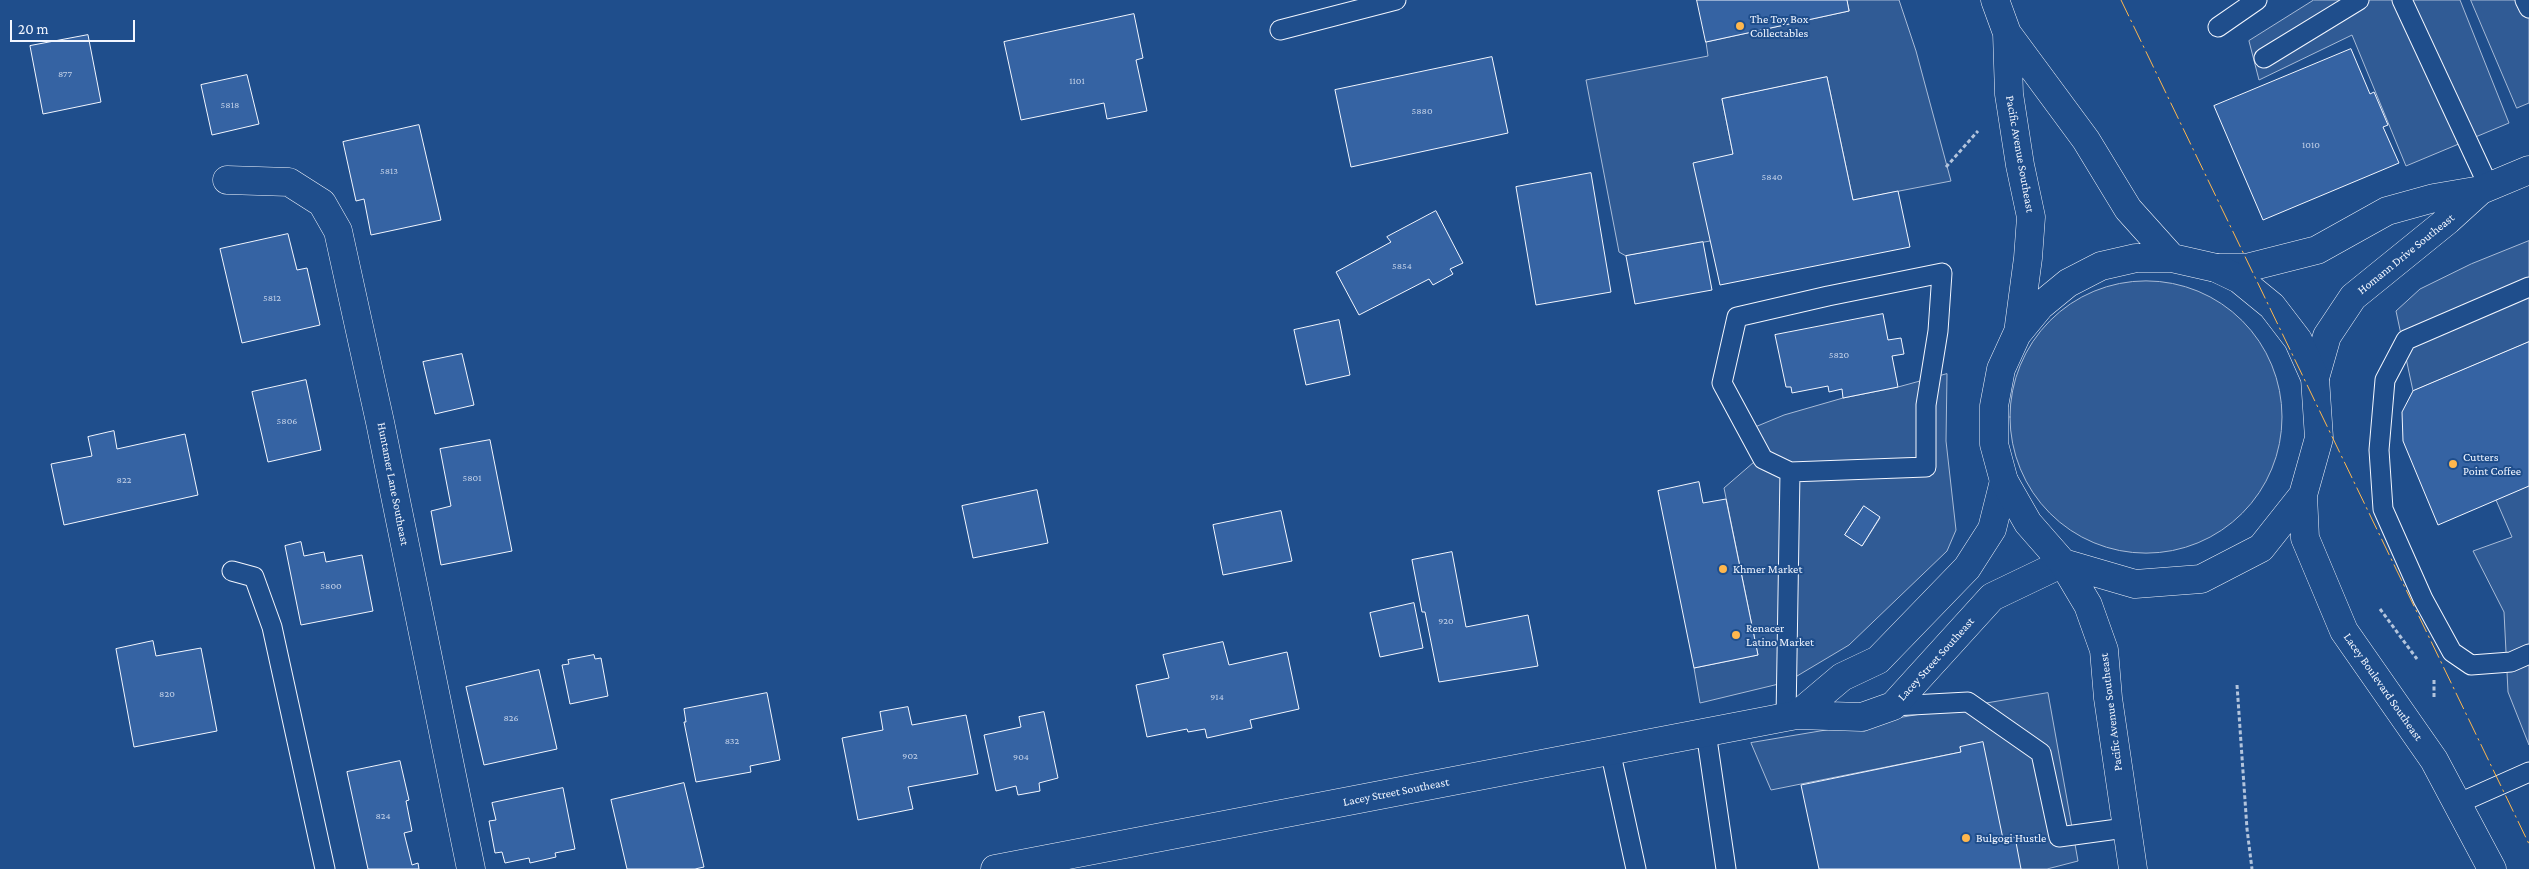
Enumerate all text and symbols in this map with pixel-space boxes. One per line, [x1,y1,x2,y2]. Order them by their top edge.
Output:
scale bar [12,10,138,42]
place label: The Toy Box Collectables [1750,12,1808,40]
marker: The Toy Box Collectables [1734,20,1746,32]
text: 20 m [18,21,49,37]
house number: 877 [58,68,72,80]
house number: 1101 [1069,75,1085,87]
street label: Pacific Avenue Southeast [2003,94,2037,214]
house number: 5818 [221,99,239,111]
house number: 5880 [1411,105,1433,117]
house number: 1010 [2302,139,2320,151]
house number: 5813 [380,165,398,177]
house number: 5840 [1762,171,1782,183]
street label: Homann Drive Southeast [2355,211,2457,297]
house number: 5854 [1392,260,1412,272]
house number: 5812 [263,292,281,304]
house number: 5820 [1829,349,1849,361]
house number: 5806 [277,415,297,427]
street label: Huntamer Lane Southeast [374,421,412,547]
place label: Cutters Point Coffee [2463,450,2521,478]
marker: Cutters Point Coffee [2447,458,2459,470]
house number: 5801 [462,472,482,484]
house number: 822 [117,474,131,486]
place label: Khmer Market [1733,562,1802,576]
marker: Khmer Market [1717,563,1729,575]
house number: 5800 [320,580,342,592]
street label: Lacey Street Southeast [1895,614,1977,704]
house number: 920 [1438,615,1454,627]
place label: Renacer Latino Market [1746,621,1814,649]
marker: Renacer Latino Market [1730,629,1742,641]
street label: Lacey Boulevard Southeast [2340,630,2426,744]
street label: Pacific Avenue Southeast [2097,652,2125,772]
house number: 820 [159,688,175,700]
house number: 914 [1210,691,1224,703]
house number: 826 [503,712,519,724]
house number: 832 [725,735,739,747]
house number: 902 [902,750,918,762]
house number: 904 [1013,751,1029,763]
street label: Lacey Street Southeast [1342,775,1450,809]
house number: 824 [375,810,391,822]
place label: Bulgogi Hustle [1976,831,2046,845]
marker: Bulgogi Hustle [1960,832,1972,844]

